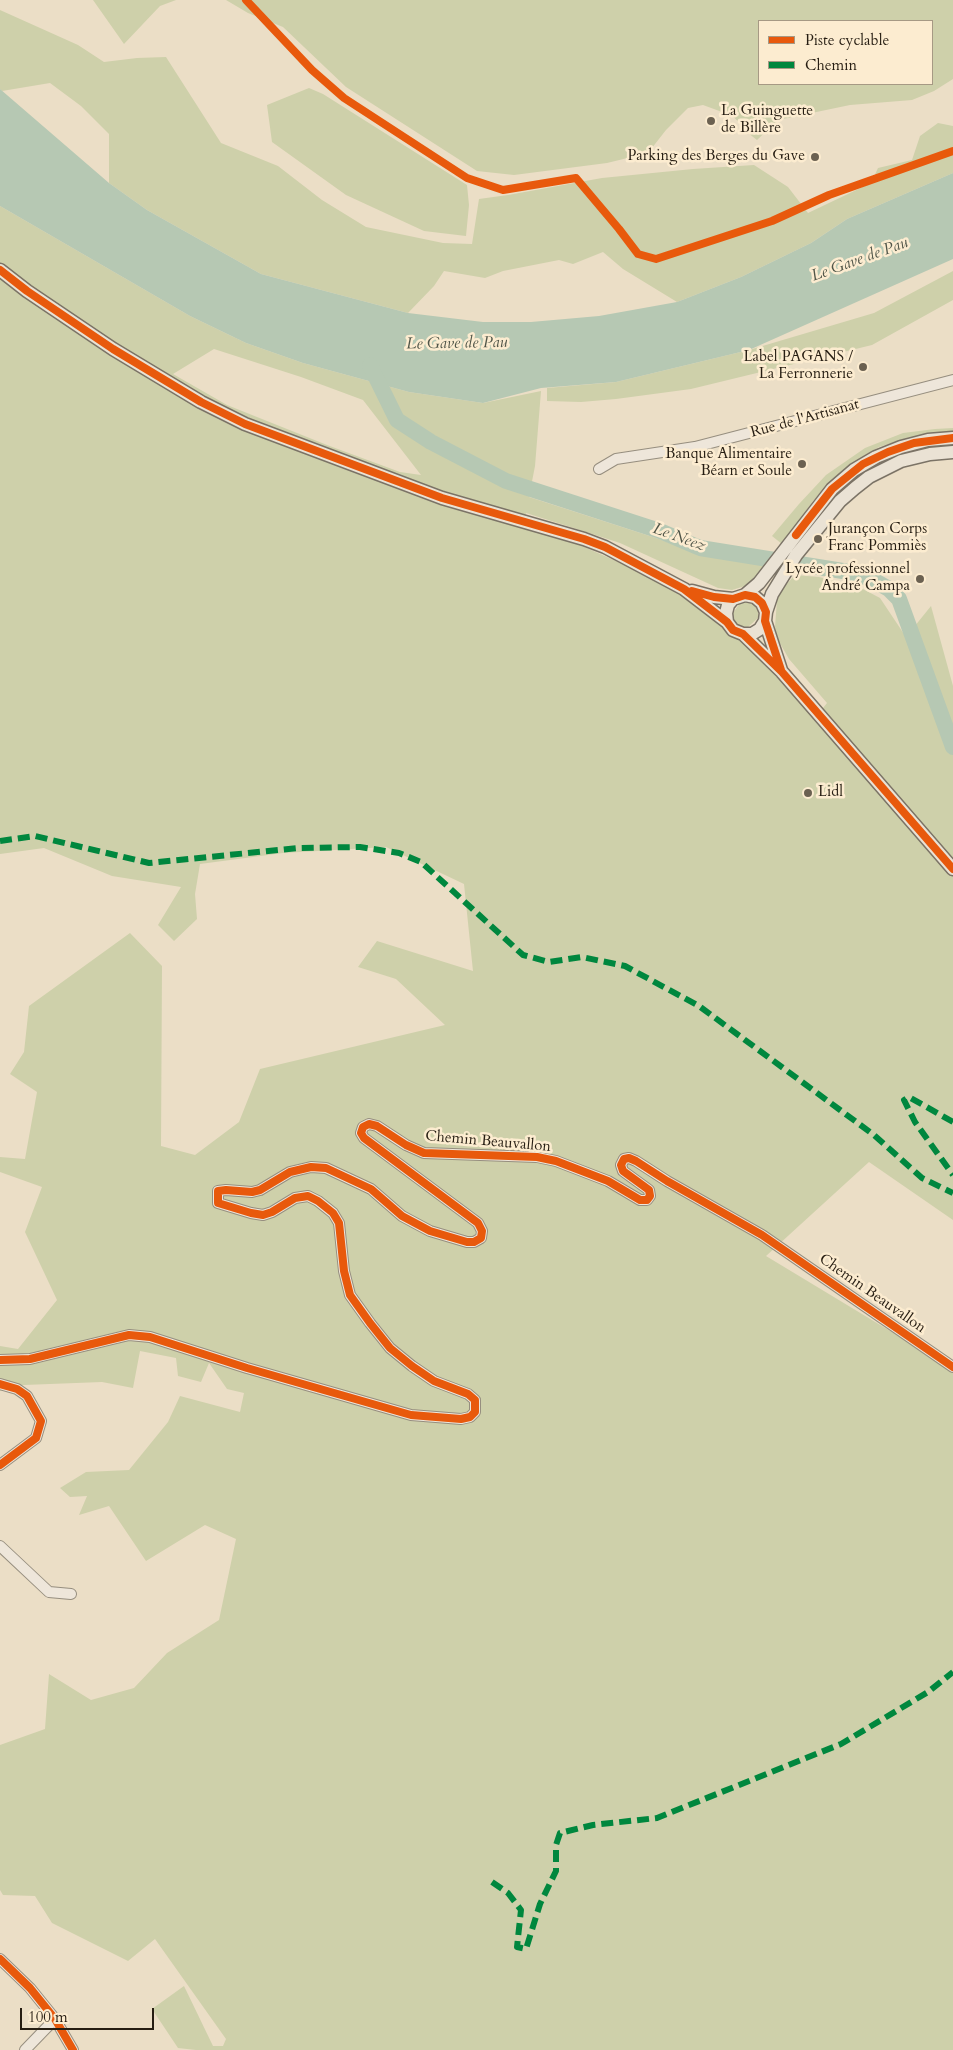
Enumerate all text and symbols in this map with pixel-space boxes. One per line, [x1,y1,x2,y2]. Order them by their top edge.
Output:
legend [758,20,933,85]
text: Piste cyclable [805,30,889,50]
text: Chemin [805,55,857,75]
place label: La Guinguette de Billère [721,103,813,138]
marker: La Guinguette de Billère [705,115,717,127]
place label: Parking des Berges du Gave [627,148,805,166]
marker: Parking des Berges du Gave [809,151,821,163]
water label: Le Gave de Pau [809,234,911,286]
water label: Le Gave de Pau [406,334,508,354]
place label: Label PAGANS / La Ferronnerie [743,349,853,384]
marker: Label PAGANS / La Ferronnerie [857,361,869,373]
street label: Rue de l'Artisanat [749,396,861,442]
place label: Banque Alimentaire Béarn et Soule [665,446,792,481]
marker: Banque Alimentaire Béarn et Soule [796,458,808,470]
water label: Le Neez [650,520,708,556]
place label: Jurançon Corps Franc Pommiès [828,521,927,556]
marker: Jurançon Corps Franc Pommiès [812,533,824,545]
place label: Lycée professionnel André Campa [786,561,910,596]
marker: Lycée professionnel André Campa [914,573,926,585]
place label: Lidl [818,784,843,802]
marker: Lidl [802,787,814,799]
street label: Chemin Beauvallon [424,1128,552,1156]
street label: Chemin Beauvallon [815,1250,929,1338]
scale bar [22,1998,156,2030]
text: 100 m [28,2007,68,2027]

